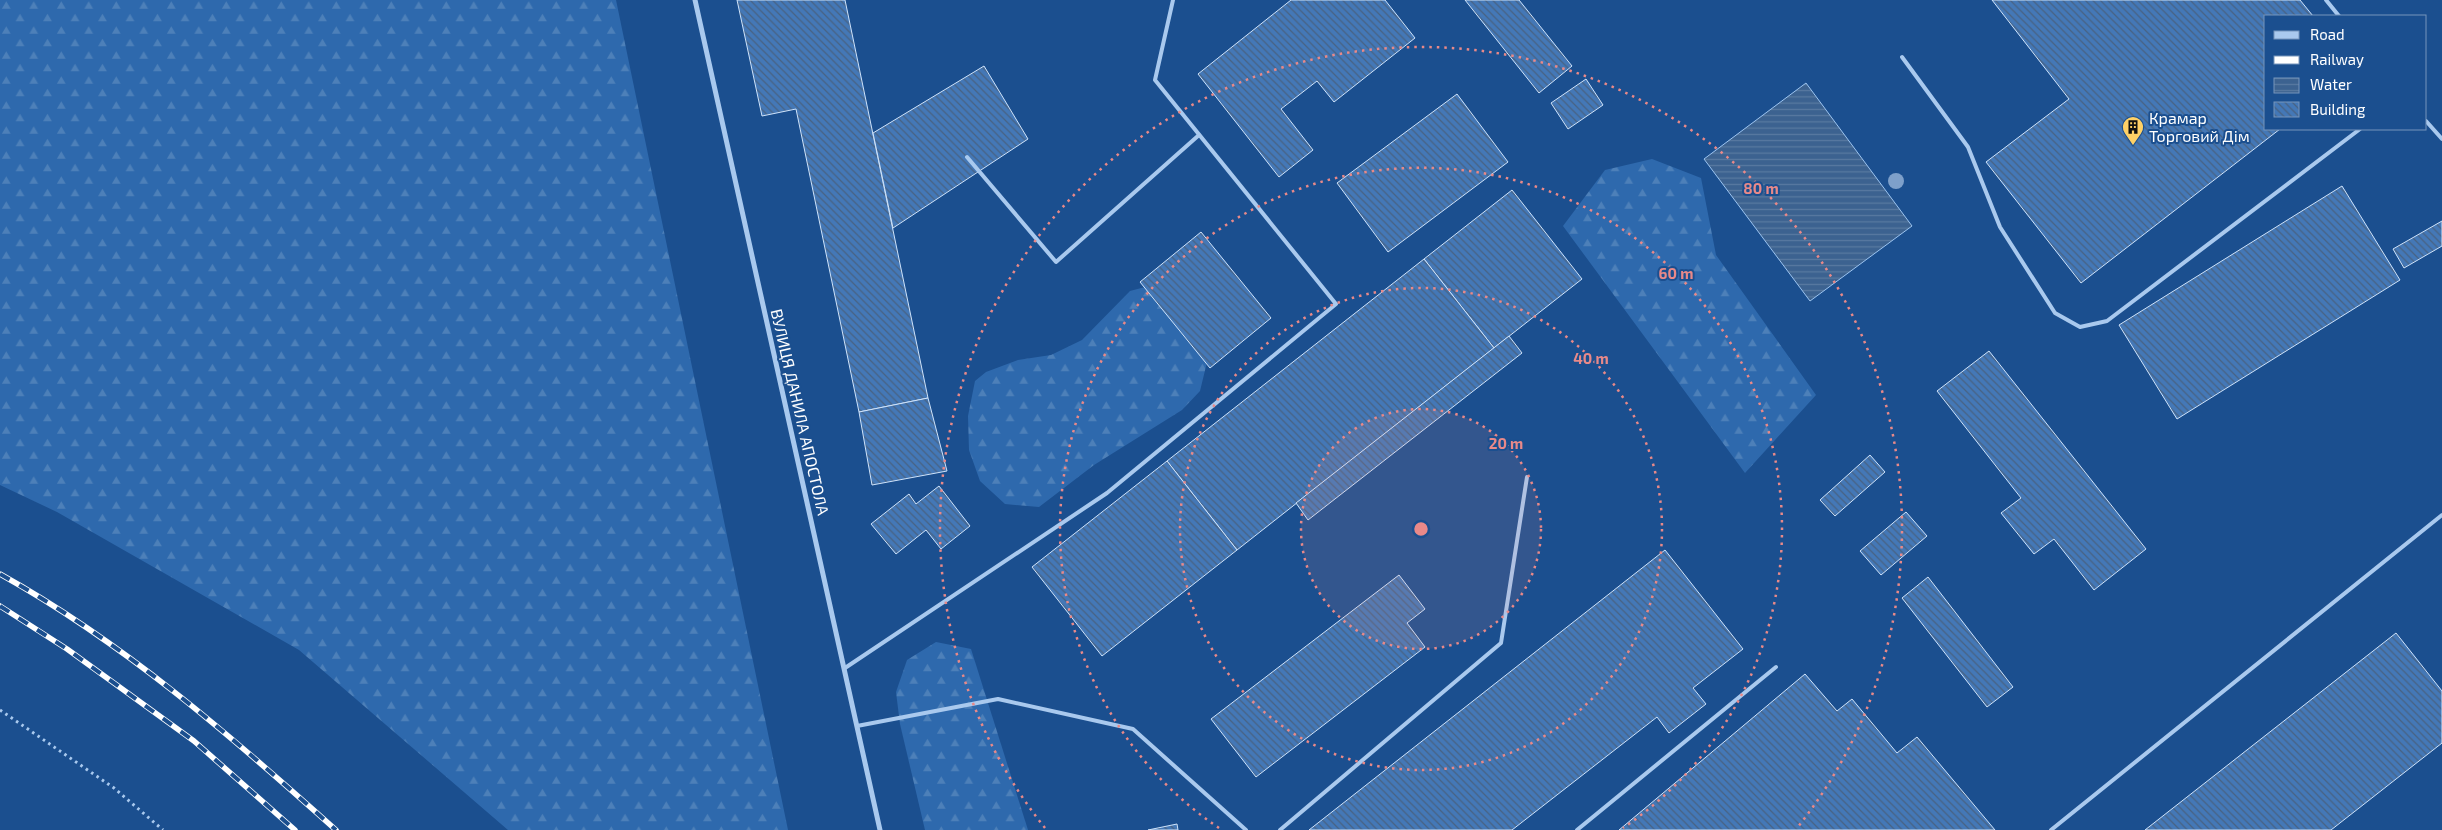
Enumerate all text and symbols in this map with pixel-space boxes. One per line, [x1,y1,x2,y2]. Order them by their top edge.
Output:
legend [2264,15,2427,130]
text: Road [2310,25,2345,43]
text: Railway [2310,50,2364,68]
text: Water [2310,75,2352,93]
text: Building [2310,100,2366,118]
place label: Крамар Торговий Дім [2149,108,2250,145]
building icon: Крамар Торговий Дім [2121,115,2145,146]
text: 80 m [1743,179,1779,197]
text: 60 m [1659,264,1693,282]
street label: ВУЛИЦЯ ДАНИЛА АПОСТОЛА [767,307,834,517]
text: 40 m [1573,349,1609,367]
text: 20 m [1489,434,1523,452]
centre of rings [1412,520,1430,538]

